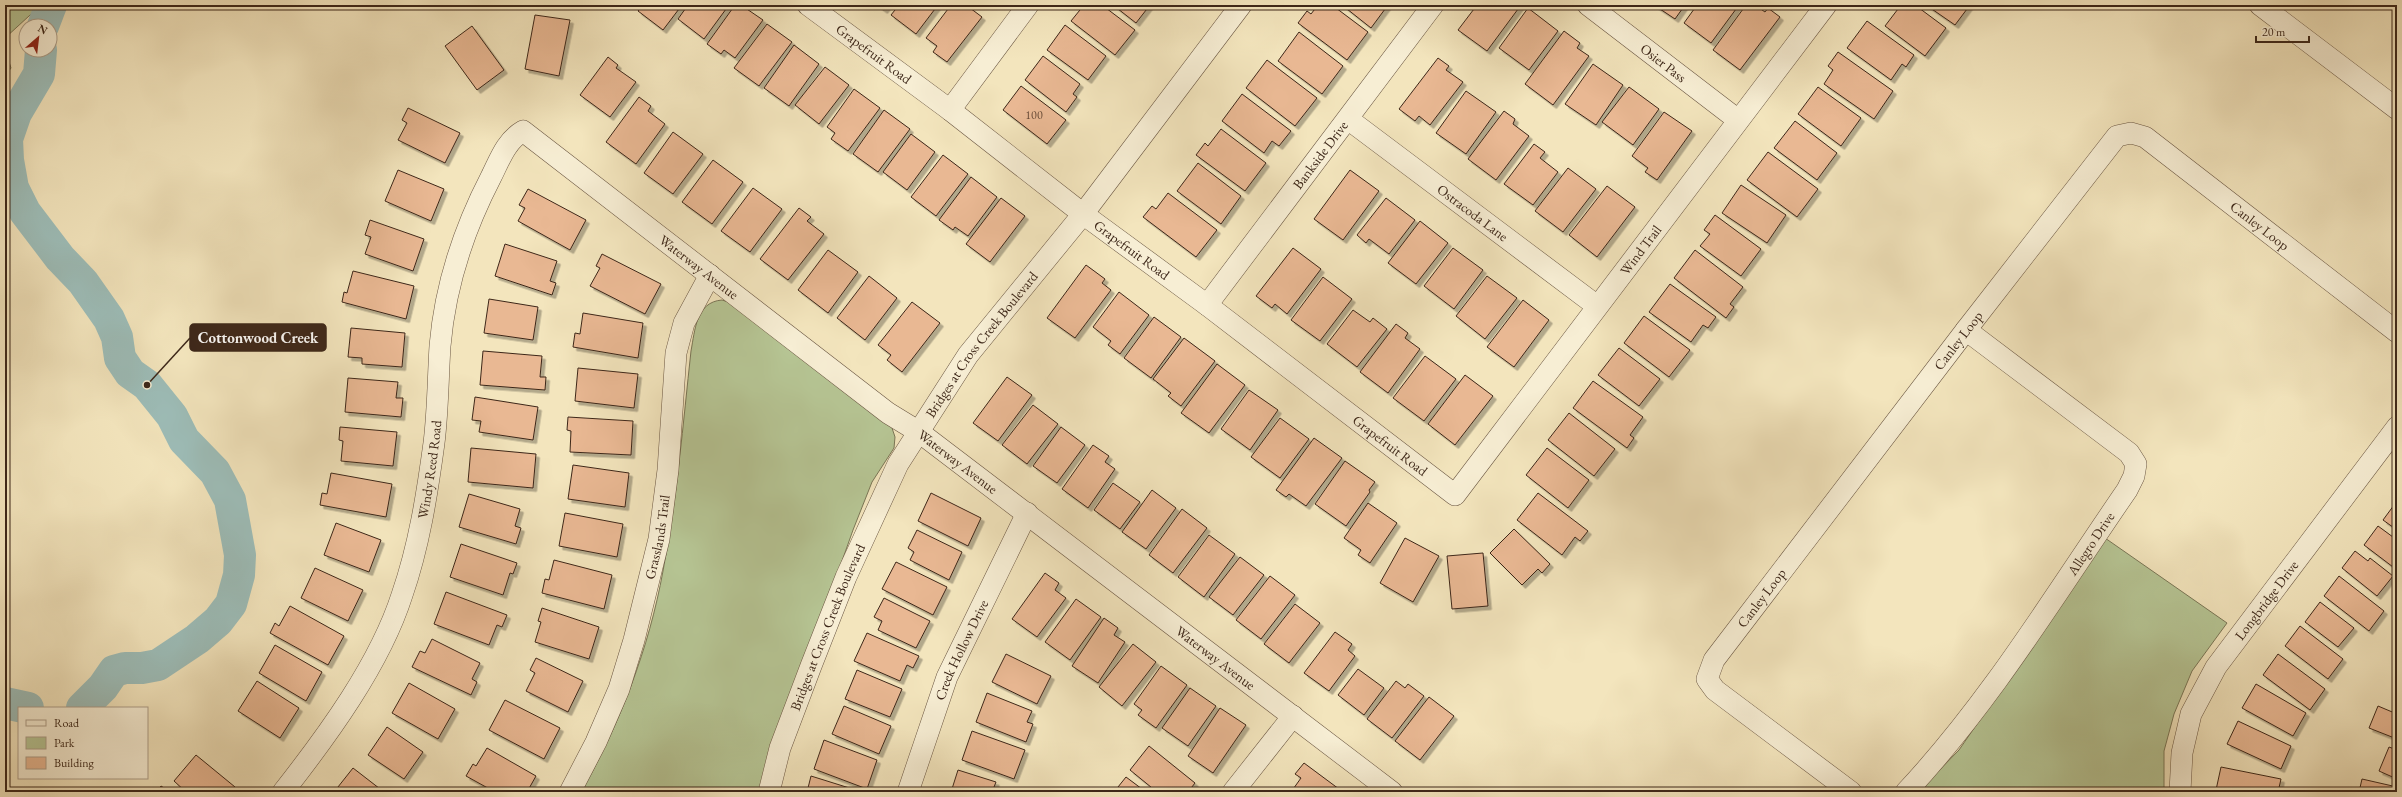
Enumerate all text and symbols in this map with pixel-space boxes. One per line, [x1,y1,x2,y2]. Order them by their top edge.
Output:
north arrow [18,18,58,58]
scale bar [2256,18,2309,44]
street label: Grapefruit Road [832,20,916,88]
text: N [35,21,50,37]
text: 20 m [2262,24,2286,40]
street label: Osier Pass [1637,39,1690,86]
house number: 100 [1025,107,1043,123]
street label: Bankside Drive [1289,117,1352,193]
street label: Ostracoda Lane [1434,180,1512,246]
street label: Canley Loop [2227,197,2293,254]
street label: Grapefruit Road [1090,216,1174,284]
street label: Wind Trail [1616,221,1666,279]
street label: Waterway Avenue [656,231,743,304]
street label: Bridges at Cross Creek Boulevard [921,267,1042,421]
street label: Canley Loop [1930,307,1987,374]
callout: Cottonwood Creek [190,324,326,351]
text: Cottonwood Creek [198,328,319,347]
street label: Grapefruit Road [1349,411,1432,480]
street label: Windy Reed Road [413,419,445,520]
street label: Waterway Avenue [914,425,1002,498]
street label: Grasslands Trail [640,493,674,581]
street label: Allegro Drive [2063,508,2119,579]
street label: Bridges at Cross Creek Boulevard [786,540,869,713]
street label: Longbridge Drive [2230,556,2303,644]
street label: Canley Loop [1733,565,1790,631]
street label: Creek Hollow Drive [931,596,993,702]
street label: Waterway Avenue [1172,622,1260,694]
legend [18,707,148,779]
text: Road [54,715,80,731]
text: Park [54,735,75,751]
text: Building [54,755,95,771]

